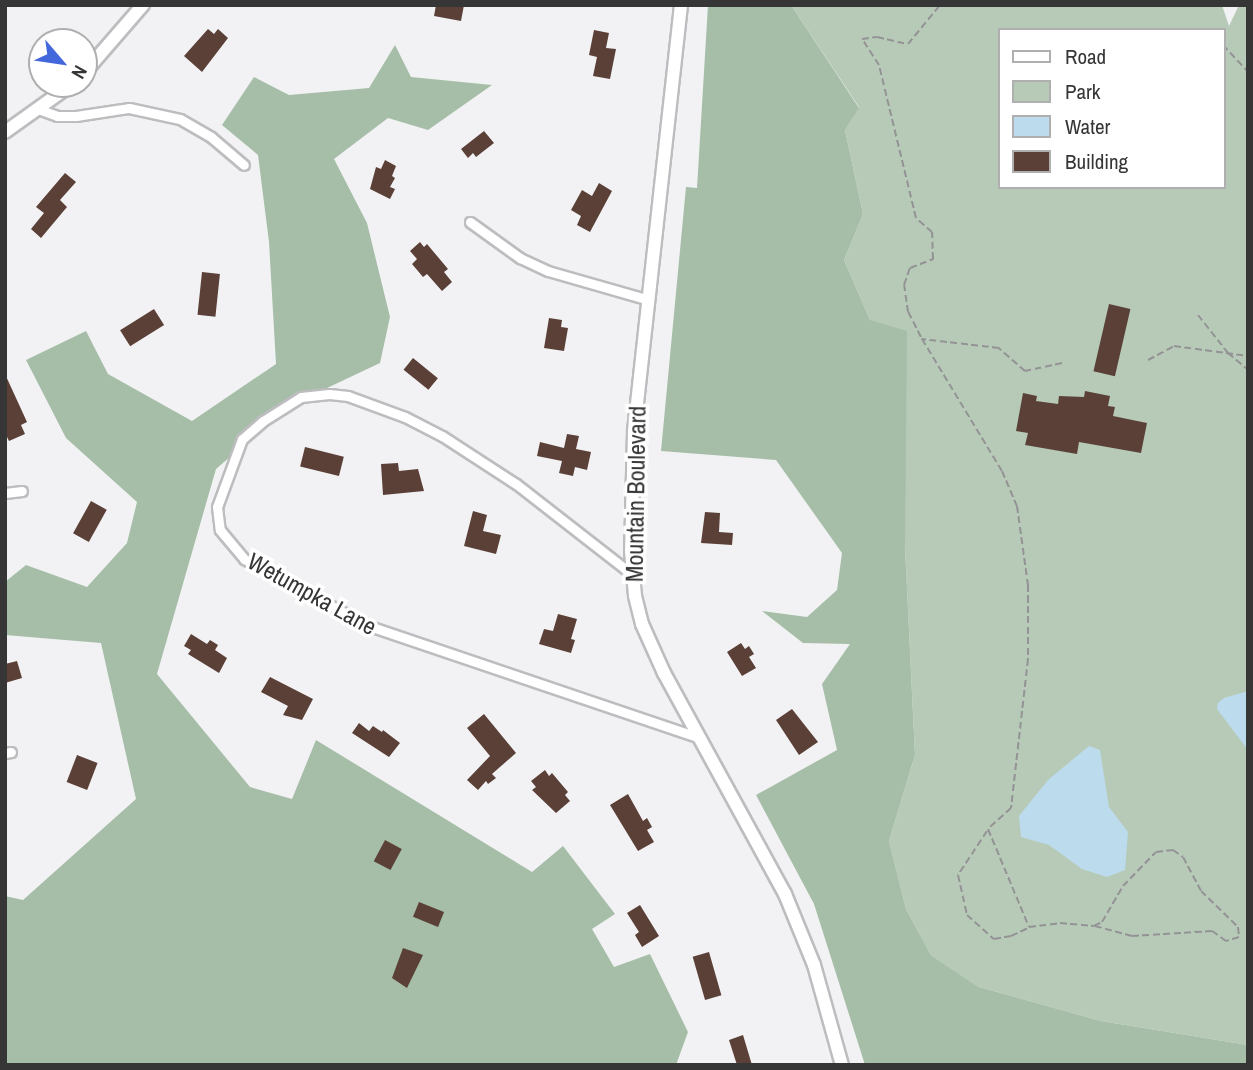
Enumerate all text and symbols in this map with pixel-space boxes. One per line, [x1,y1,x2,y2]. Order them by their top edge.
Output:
north arrow [28,28,98,98]
legend [998,28,1225,189]
text: Road [1065,42,1106,71]
text: N [66,61,94,83]
text: Park [1065,77,1100,106]
text: Water [1065,112,1110,141]
text: Building [1065,147,1128,176]
street label: Mountain Boulevard [620,406,652,582]
street label: Wetumpka Lane [242,547,382,641]

